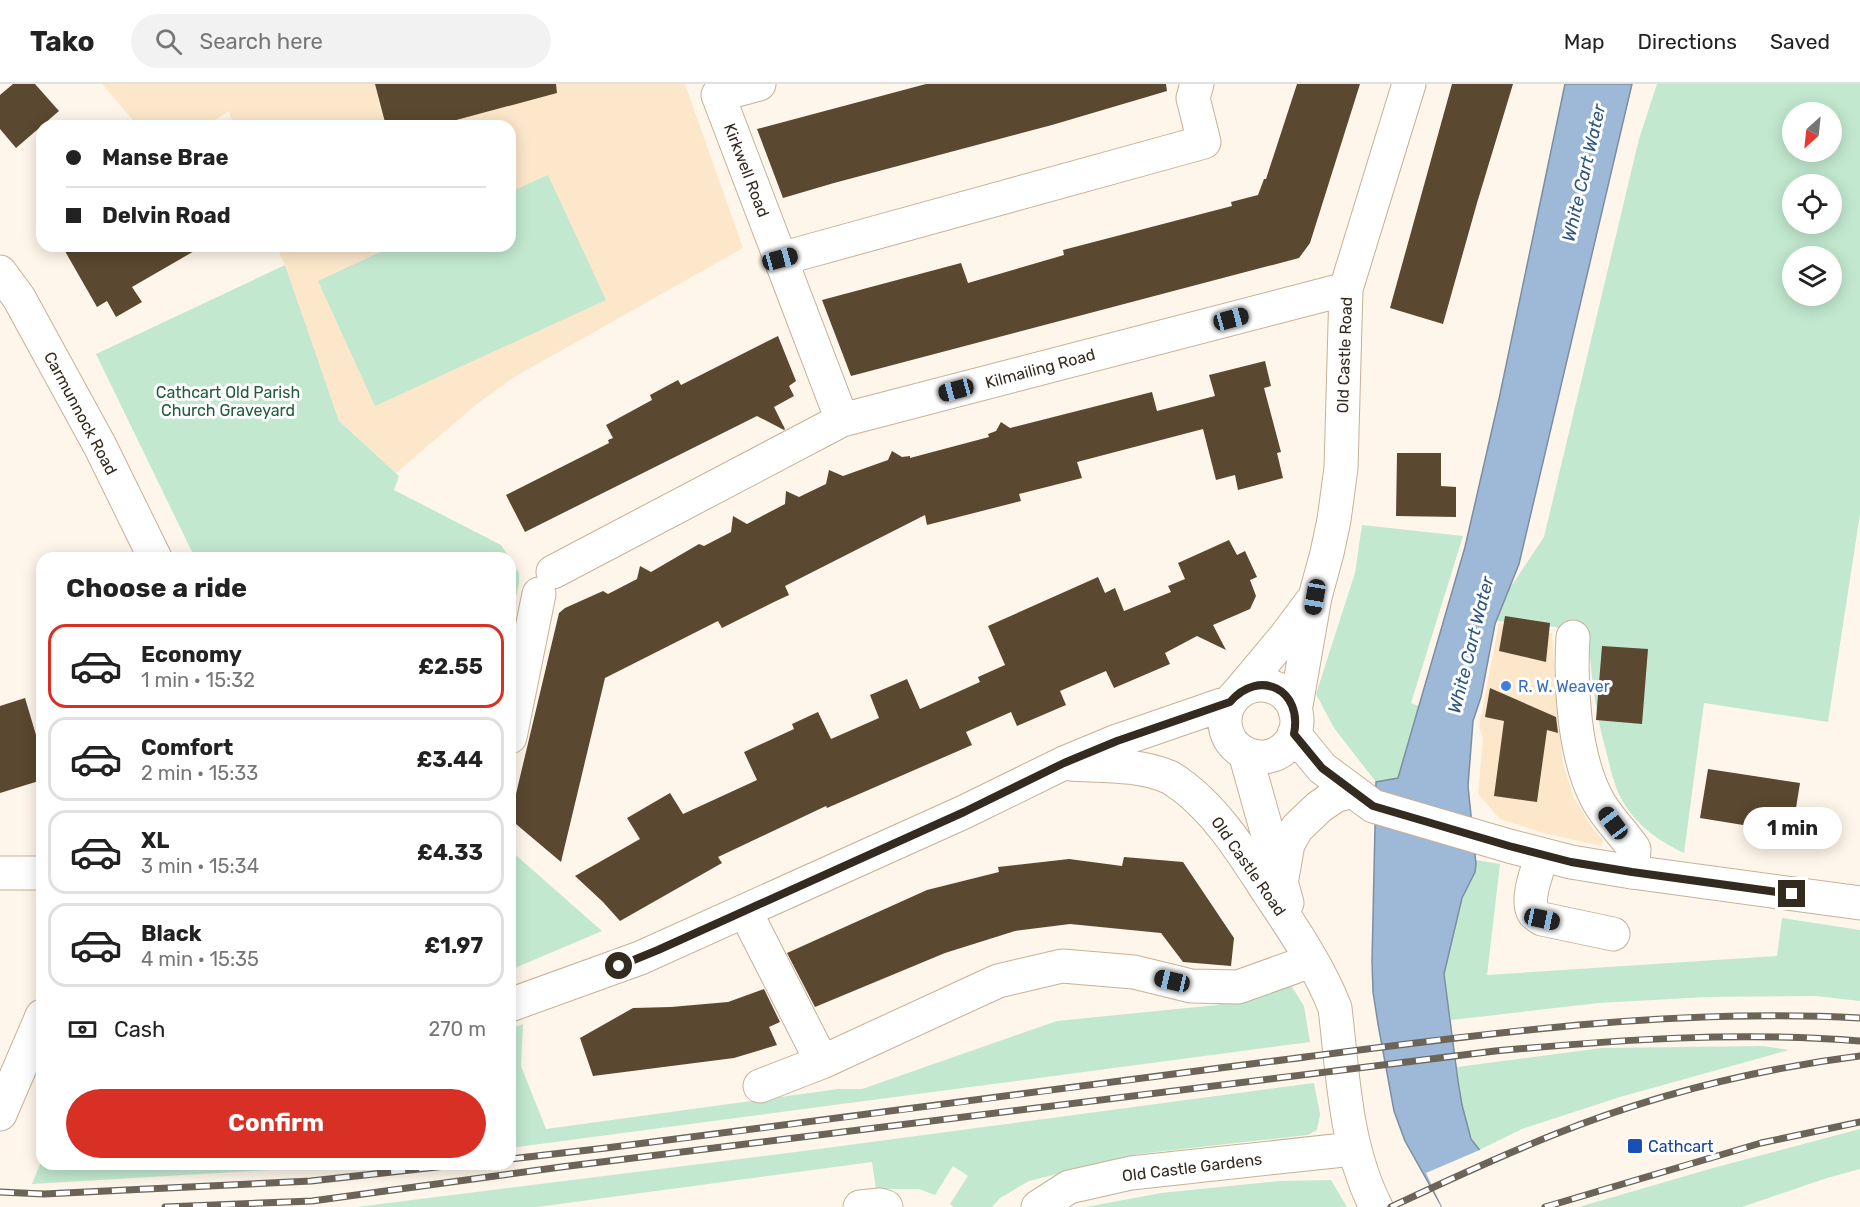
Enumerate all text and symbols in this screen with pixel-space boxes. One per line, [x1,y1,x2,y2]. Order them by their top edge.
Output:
search box [131,14,551,68]
text: Tako [30,25,95,58]
icon: search [152,25,185,58]
text: Search here [200,28,323,55]
text: Map [1564,29,1605,54]
text: Directions [1638,29,1737,54]
text: Saved [1770,29,1830,54]
water label: White Cart Water [1557,101,1611,244]
north arrow [1782,102,1842,162]
map controls [1782,102,1842,306]
street label: Kirkwell Road [720,121,773,220]
text: Manse Brae [102,144,229,171]
button: locate [1782,174,1842,234]
text: Delvin Road [102,202,231,229]
car [760,246,800,272]
button: layers [1782,246,1842,306]
street label: Old Castle Road [1333,296,1356,414]
car [1211,306,1251,332]
street label: Kilmailing Road [983,345,1097,392]
street label: Carmunnock Road [40,348,121,478]
car [936,377,976,403]
park label: Cathcart Old Parish Church Graveyard [156,383,300,420]
text: Choose a ride [66,572,247,604]
water label: White Cart Water [1443,573,1499,716]
car [1303,578,1327,616]
icon: car [69,639,123,693]
text: Economy [141,641,242,668]
text: £2.55 [418,653,483,680]
text: 1 min · 15:32 [141,668,255,692]
place label: R. W. Weaver [1518,677,1610,696]
marker: R. W. Weaver [1499,679,1513,693]
icon: car [69,732,123,786]
text: Comfort [141,734,233,761]
text: £3.44 [416,746,483,773]
text: 2 min · 15:33 [141,761,258,785]
car [1595,803,1631,843]
callout: 1 min [1742,807,1842,849]
street label: Old Castle Road [1207,813,1290,920]
text: 1 min [1767,816,1818,840]
icon: car [69,825,123,879]
text: XL [141,827,169,854]
text: £4.33 [417,839,483,866]
text: 3 min · 15:34 [141,854,259,878]
route end [1778,880,1805,907]
car [1523,906,1561,932]
icon: car [69,918,123,972]
text: Black [141,920,202,947]
text: £1.97 [424,932,483,959]
text: 4 min · 15:35 [141,947,259,971]
route start [605,952,632,979]
car [1152,968,1192,994]
icon: cash [66,1013,99,1046]
text: Cash [114,1016,165,1043]
text: 270 m [429,1017,486,1041]
button: Confirm [66,1089,486,1158]
marker: Cathcart [1626,1137,1644,1155]
place label: Cathcart [1648,1137,1713,1156]
street label: Old Castle Gardens [1121,1149,1263,1186]

